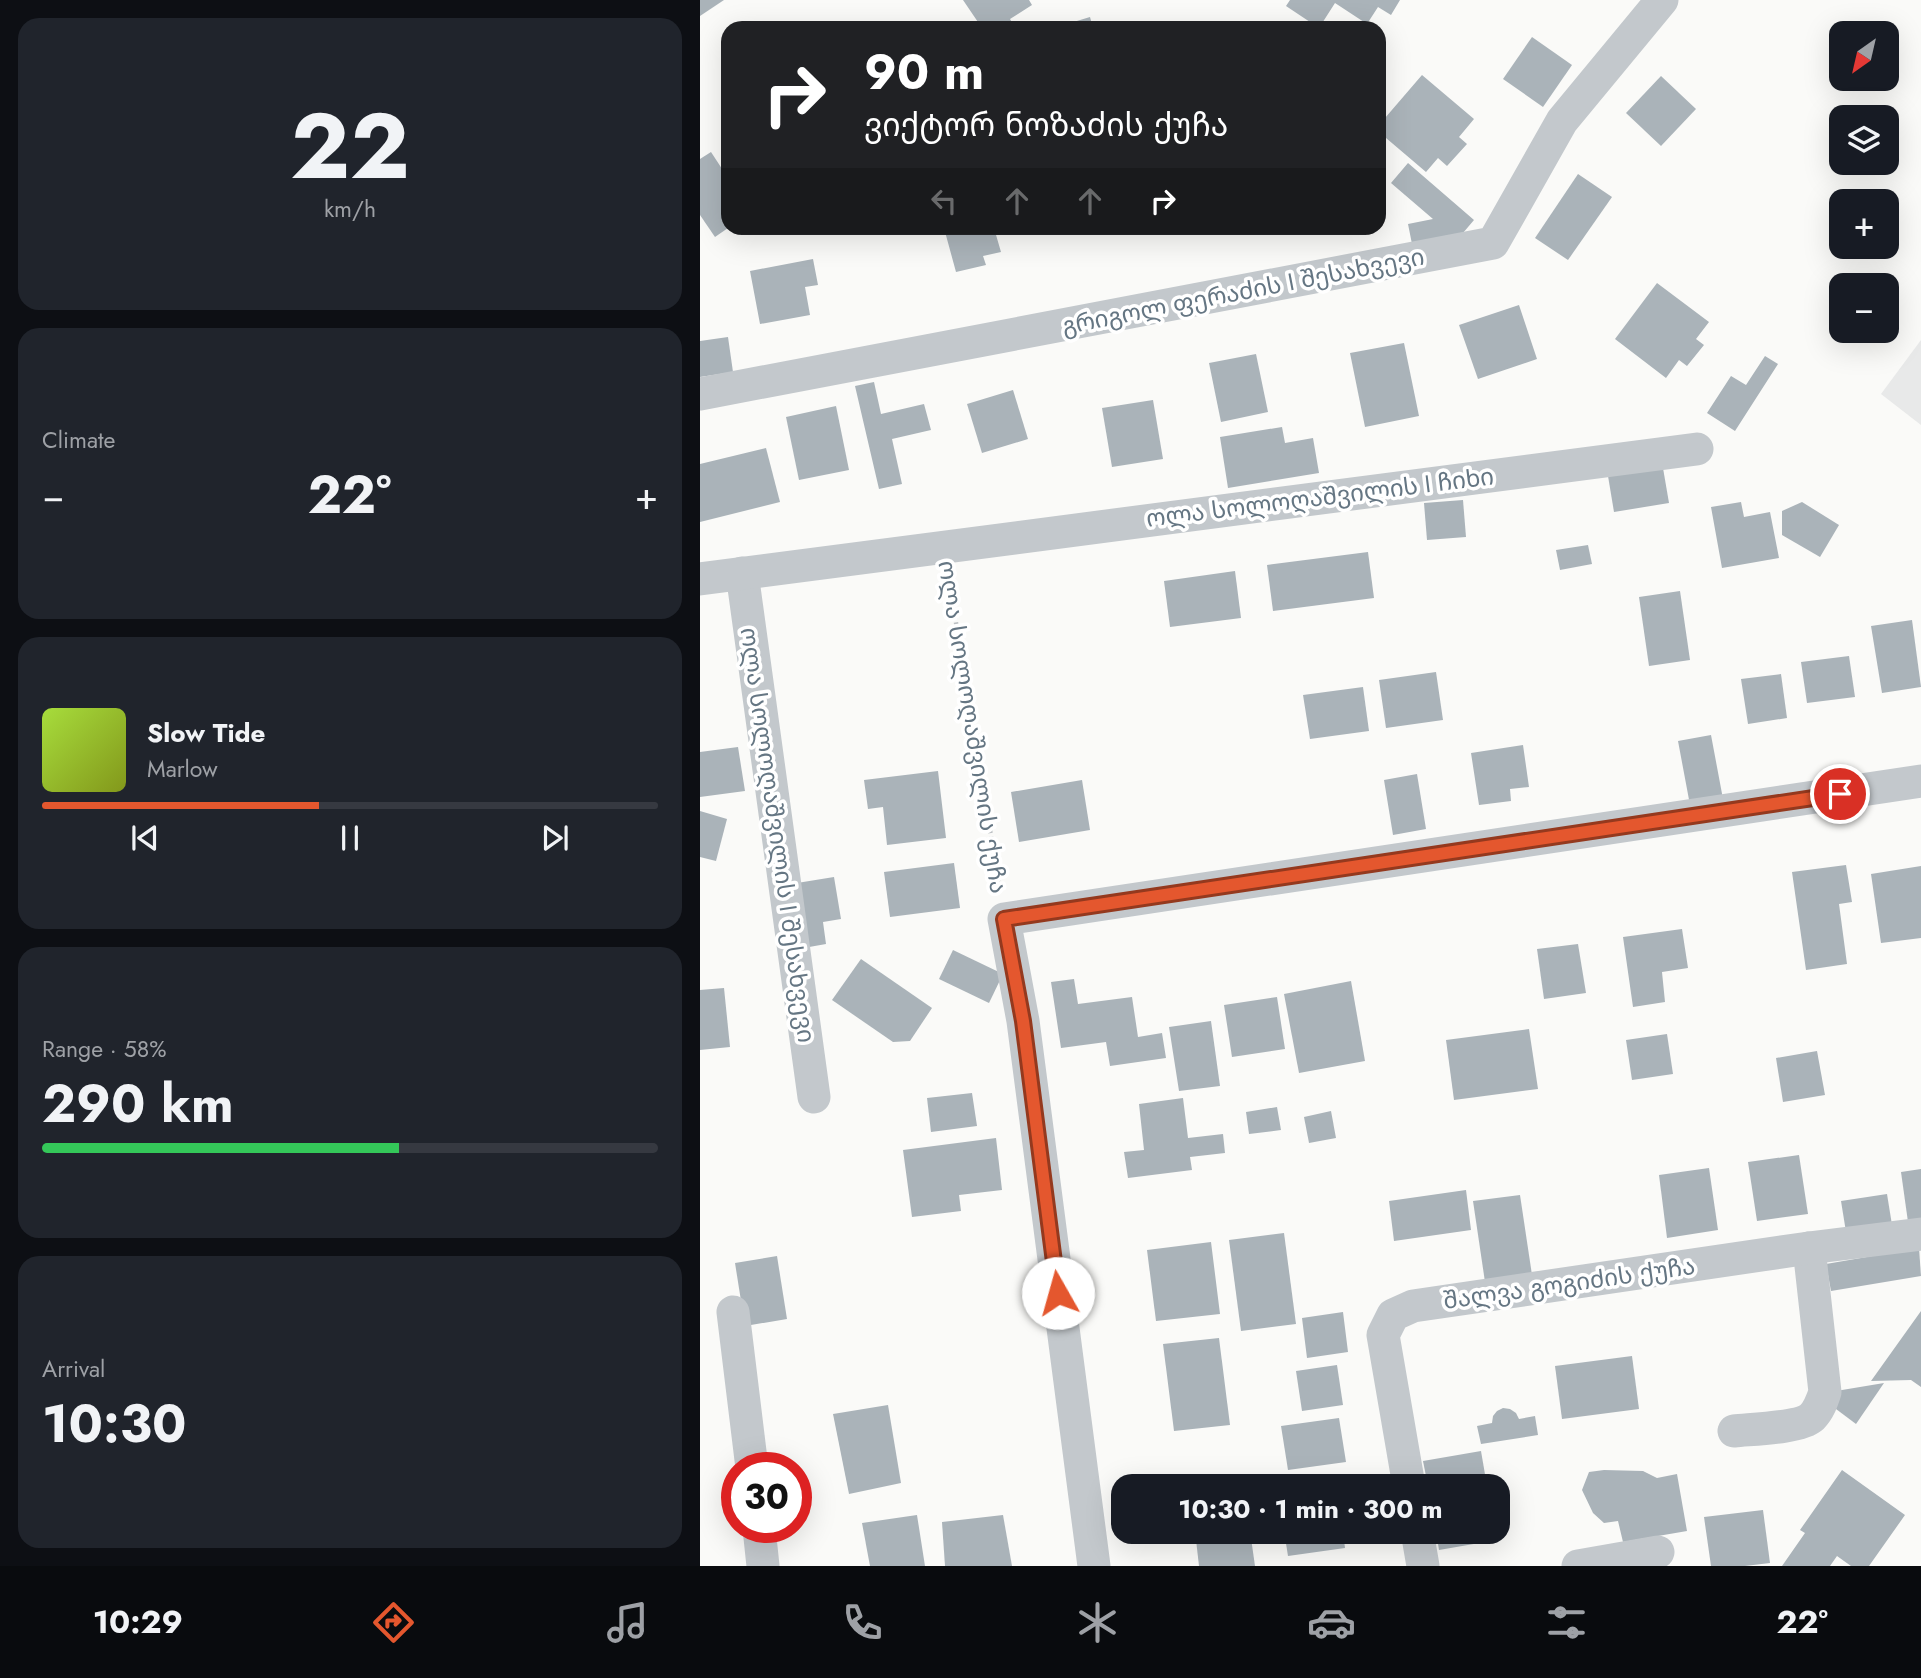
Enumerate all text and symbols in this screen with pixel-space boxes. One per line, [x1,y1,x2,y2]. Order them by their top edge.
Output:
north arrow [1829,21,1899,91]
map controls [1829,21,1899,343]
text: 90 m [864,37,984,107]
icon: right [749,49,840,140]
text: 22 [290,81,410,212]
text: ვიქტორ ნოზაძის ქუჩა [864,102,1228,148]
button: layers [1829,105,1899,175]
icon: left [925,182,963,220]
icon: ahead [998,182,1036,220]
icon: ahead [1071,182,1109,220]
icon: right [1144,182,1182,220]
button: + [1829,189,1899,259]
text: km/h [324,192,376,226]
street label: გრიგოლ ფერაძის I შესახვევი [1059,239,1427,343]
button: − [1829,273,1899,343]
text: Climate [42,423,115,457]
text: 22° [308,457,391,533]
street label: ოლა სოლოღაშვილის I ჩიხი [1144,458,1496,536]
text: − [42,468,64,523]
text: + [635,468,658,523]
street label: ოლა სოლოღაშვილის ქუჩა [929,558,1017,896]
street label: ოლა სოლოღაშვილის I შესახვევი [732,625,824,1045]
text: Slow Tide [147,714,266,752]
text: Marlow [147,752,218,786]
pin [1810,764,1870,824]
icon: arrive [1821,775,1859,813]
icon: previous [126,819,164,857]
icon: pause [331,819,369,857]
icon: next [536,819,574,857]
text: Range · 58% [42,1032,166,1066]
text: 290 km [42,1066,234,1142]
street label: შალვა გოგიძის ქუჩა [1441,1248,1697,1318]
position arrow [1021,1256,1095,1330]
text: Arrival [42,1352,105,1386]
text: 10:30 [42,1386,186,1462]
speed limit sign: 30 [721,1452,812,1543]
text: 10:30 · 1 min · 300 m [1178,1490,1443,1528]
icon: directions [369,1598,418,1647]
icon: music [603,1598,652,1647]
icon: phone [838,1598,887,1647]
icon: climate [1073,1598,1122,1647]
icon: car [1307,1598,1356,1647]
icon: filters [1542,1598,1591,1647]
text: 10:29 [93,1599,183,1645]
text: 22° [1777,1599,1828,1645]

